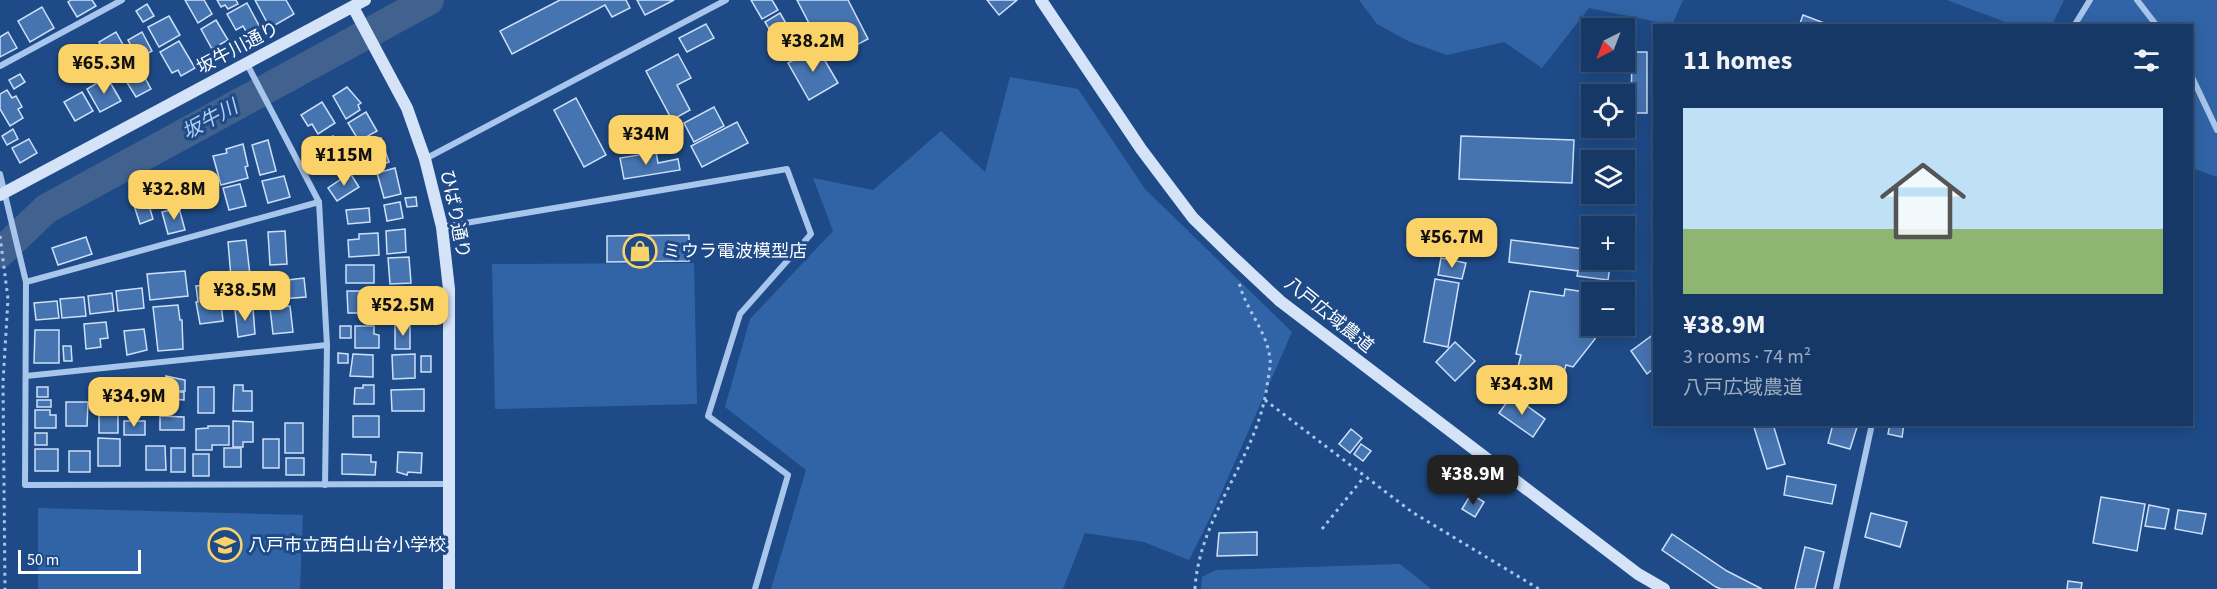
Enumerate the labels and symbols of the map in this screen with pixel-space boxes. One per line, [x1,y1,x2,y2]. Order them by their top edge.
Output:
street label: 坂牛川通り [192,16,284,80]
north arrow [1581,18,1635,72]
pin: ¥38.2M [764,22,862,73]
pin: ¥65.3M [55,44,153,95]
water label: 坂牛川 [177,92,245,147]
pin: ¥34M [610,115,682,166]
pin: ¥115M [302,136,386,187]
street label: ひばり通り [434,167,476,261]
pin: ¥32.8M [125,170,223,221]
pin: ¥56.7M [1403,218,1501,269]
shop icon: ミウラ電波模型店 [622,233,658,269]
place label: ミウラ電波模型店 [663,239,807,264]
pin: ¥38.5M [196,271,294,322]
street label: 八戸広域農道 [1279,271,1379,359]
pin: ¥52.5M [354,286,452,337]
pin: ¥34.3M [1473,365,1571,416]
pin: ¥34.9M [85,377,183,428]
pin: ¥38.9M [1424,455,1522,506]
school or university icon: 八戸市立西白山台小学校 [207,527,243,563]
place label: 八戸市立西白山台小学校 [248,533,446,558]
scale bar [18,547,141,574]

